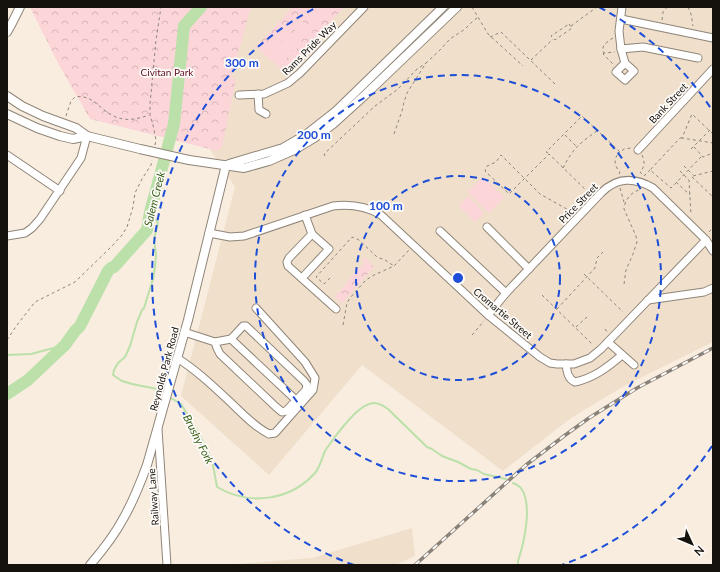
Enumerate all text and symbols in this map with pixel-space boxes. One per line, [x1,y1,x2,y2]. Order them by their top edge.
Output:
street label: Rams Pride Way [280,18,339,77]
text: 300 m [225,55,259,70]
park label: Civitan Park [141,66,194,78]
street label: Bank Street [646,80,690,126]
text: 200 m [297,127,331,142]
water label: Salem Creek [141,169,167,228]
street label: Price Street [556,180,600,225]
text: 100 m [369,198,403,213]
centre of rings [451,271,465,285]
street label: Cromartie Street [471,285,535,341]
street label: Reynolds Park Road [147,326,181,412]
water label: Brushy Fork [181,412,217,467]
street label: Railway Lane [145,468,161,526]
north arrow [672,524,712,564]
text: N [692,544,707,559]

